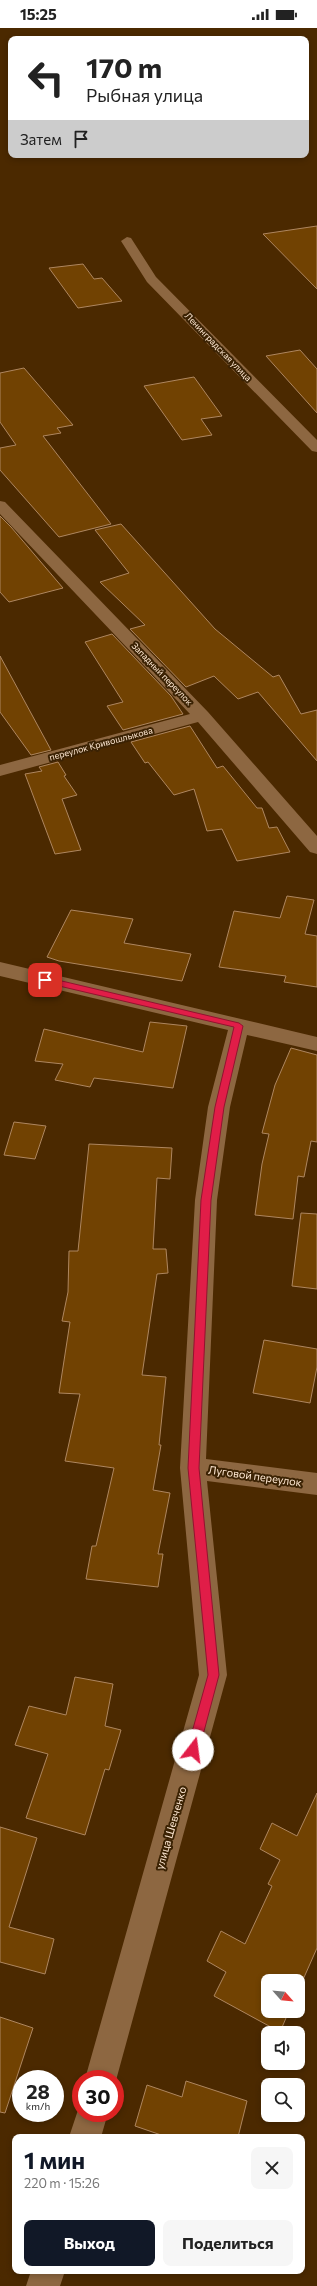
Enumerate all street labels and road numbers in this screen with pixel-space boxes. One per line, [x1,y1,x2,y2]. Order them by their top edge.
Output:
street label: Ленинградская улица [183,310,254,383]
street label: Западный переулок [130,640,195,707]
street label: переулок Кривошлыкова [48,724,154,763]
street label: Луговой переулок [207,1462,303,1489]
street label: улица Шевченко [152,1785,189,1871]

